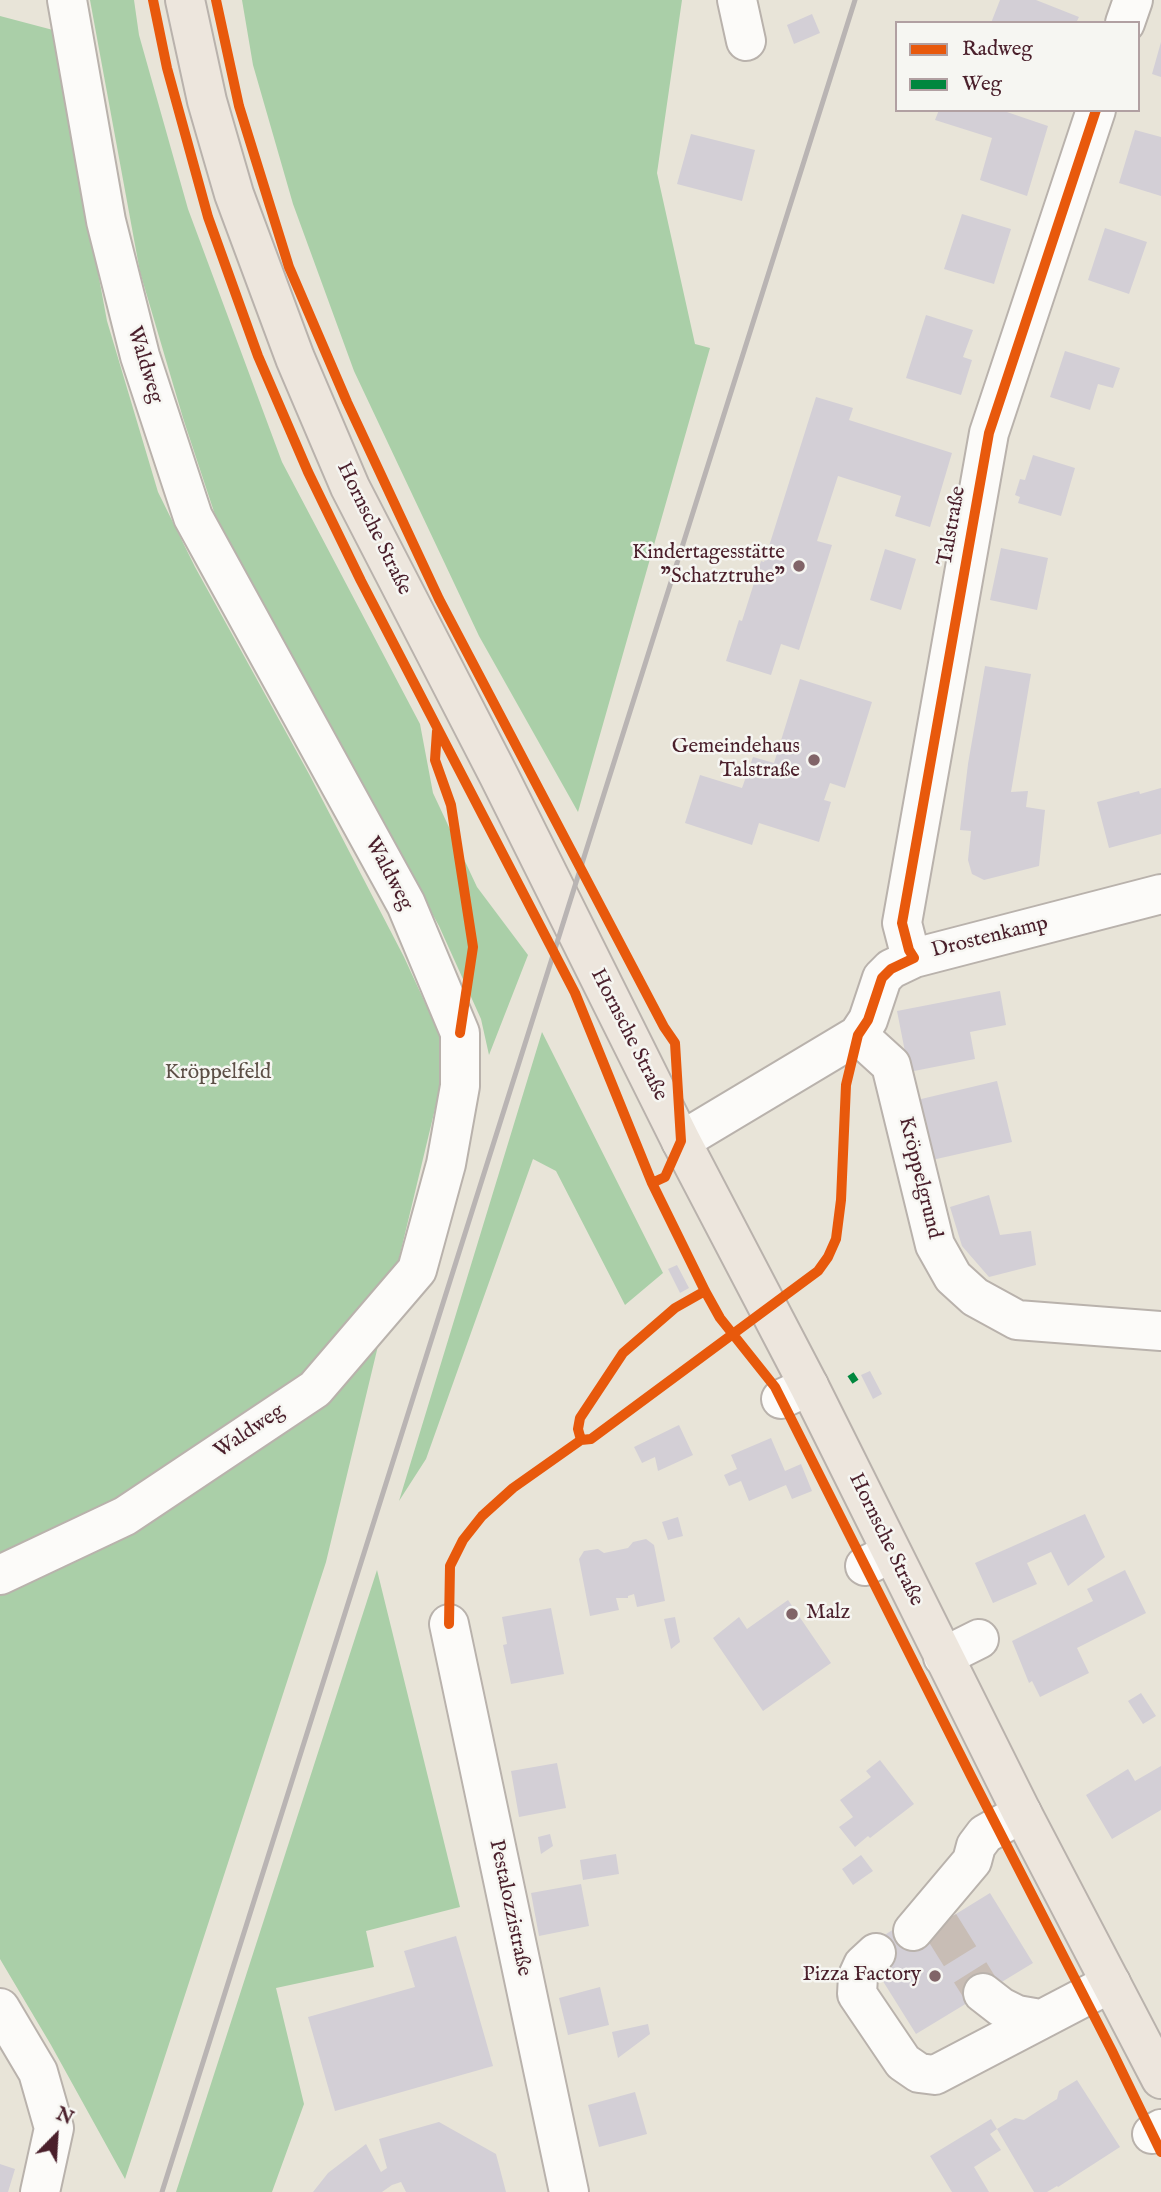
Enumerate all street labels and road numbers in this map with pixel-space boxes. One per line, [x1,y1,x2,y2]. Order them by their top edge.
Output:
street label: Waldweg [120,323,168,407]
street label: Hornsche Straße [330,458,416,600]
street label: Talstraße [934,484,972,568]
street label: Waldweg [358,833,418,915]
street label: Drostenkamp [929,911,1051,965]
street label: Hornsche Straße [584,965,672,1105]
street label: Kröppelgrund [892,1114,946,1242]
street label: Waldweg [210,1399,290,1465]
street label: Hornsche Straße [842,1469,928,1611]
street label: Pestalozzistraße [482,1837,536,1979]

